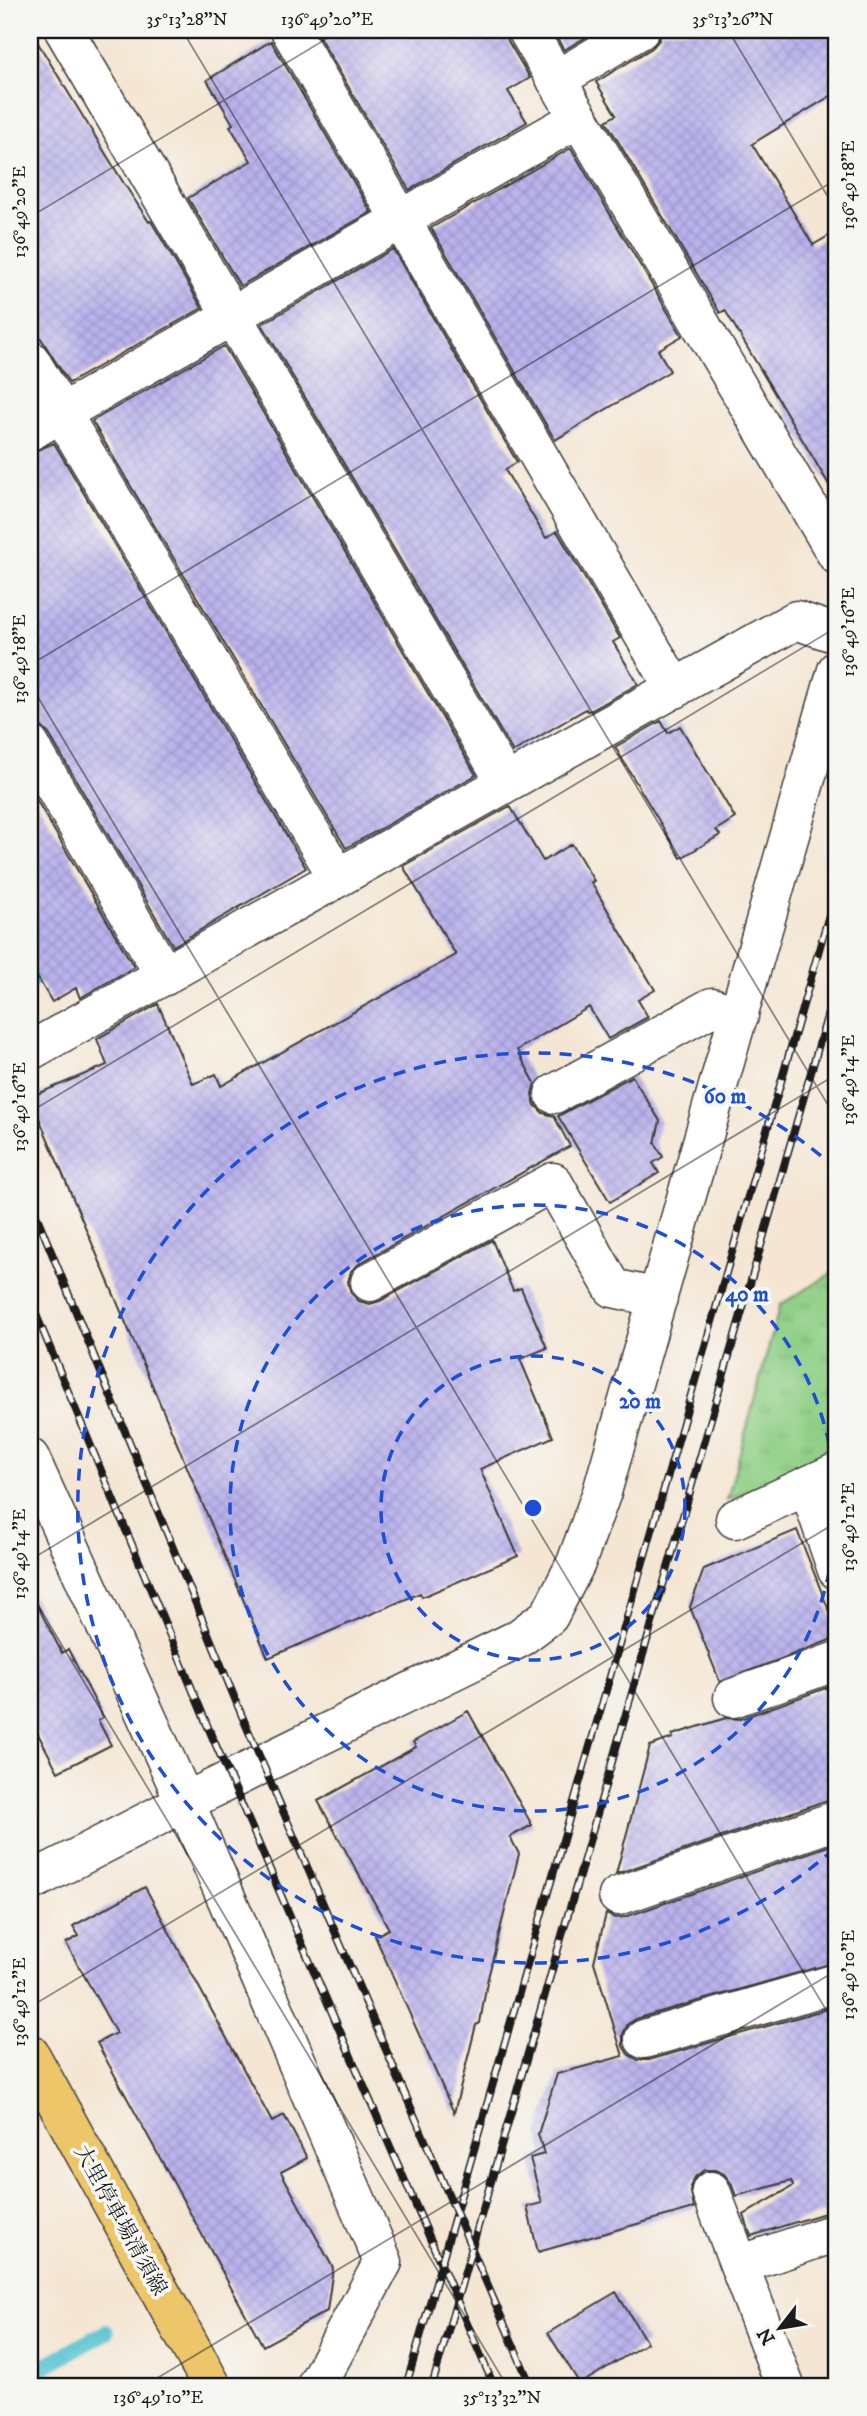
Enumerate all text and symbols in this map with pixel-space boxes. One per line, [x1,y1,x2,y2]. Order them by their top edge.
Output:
text: 35°13'28"N [147,9,228,31]
text: 136°49'20"E [281,9,374,31]
text: 35°13'26"N [692,9,774,31]
text: 136°49'18"E [838,140,860,230]
text: 136°49'20"E [9,165,31,258]
text: 136°49'16"E [838,587,860,677]
text: 136°49'18"E [9,614,31,704]
text: 136°49'14"E [838,1034,860,1126]
text: 136°49'16"E [9,1062,31,1152]
text: 60 m [704,1084,746,1110]
text: 40 m [725,1282,769,1308]
text: 20 m [619,1389,661,1415]
text: 136°49'12"E [838,1482,860,1572]
centre of rings [521,1496,545,1520]
text: 136°49'14"E [9,1508,31,1600]
text: 136°49'10"E [838,1930,860,2020]
text: 136°49'12"E [9,1957,31,2047]
street label: 大里停車場清須線 [68,2141,172,2300]
north arrow [744,2294,814,2364]
text: N [753,2323,781,2349]
text: 136°49'10"E [113,2387,203,2409]
text: 35°13'32"N [463,2387,542,2409]

